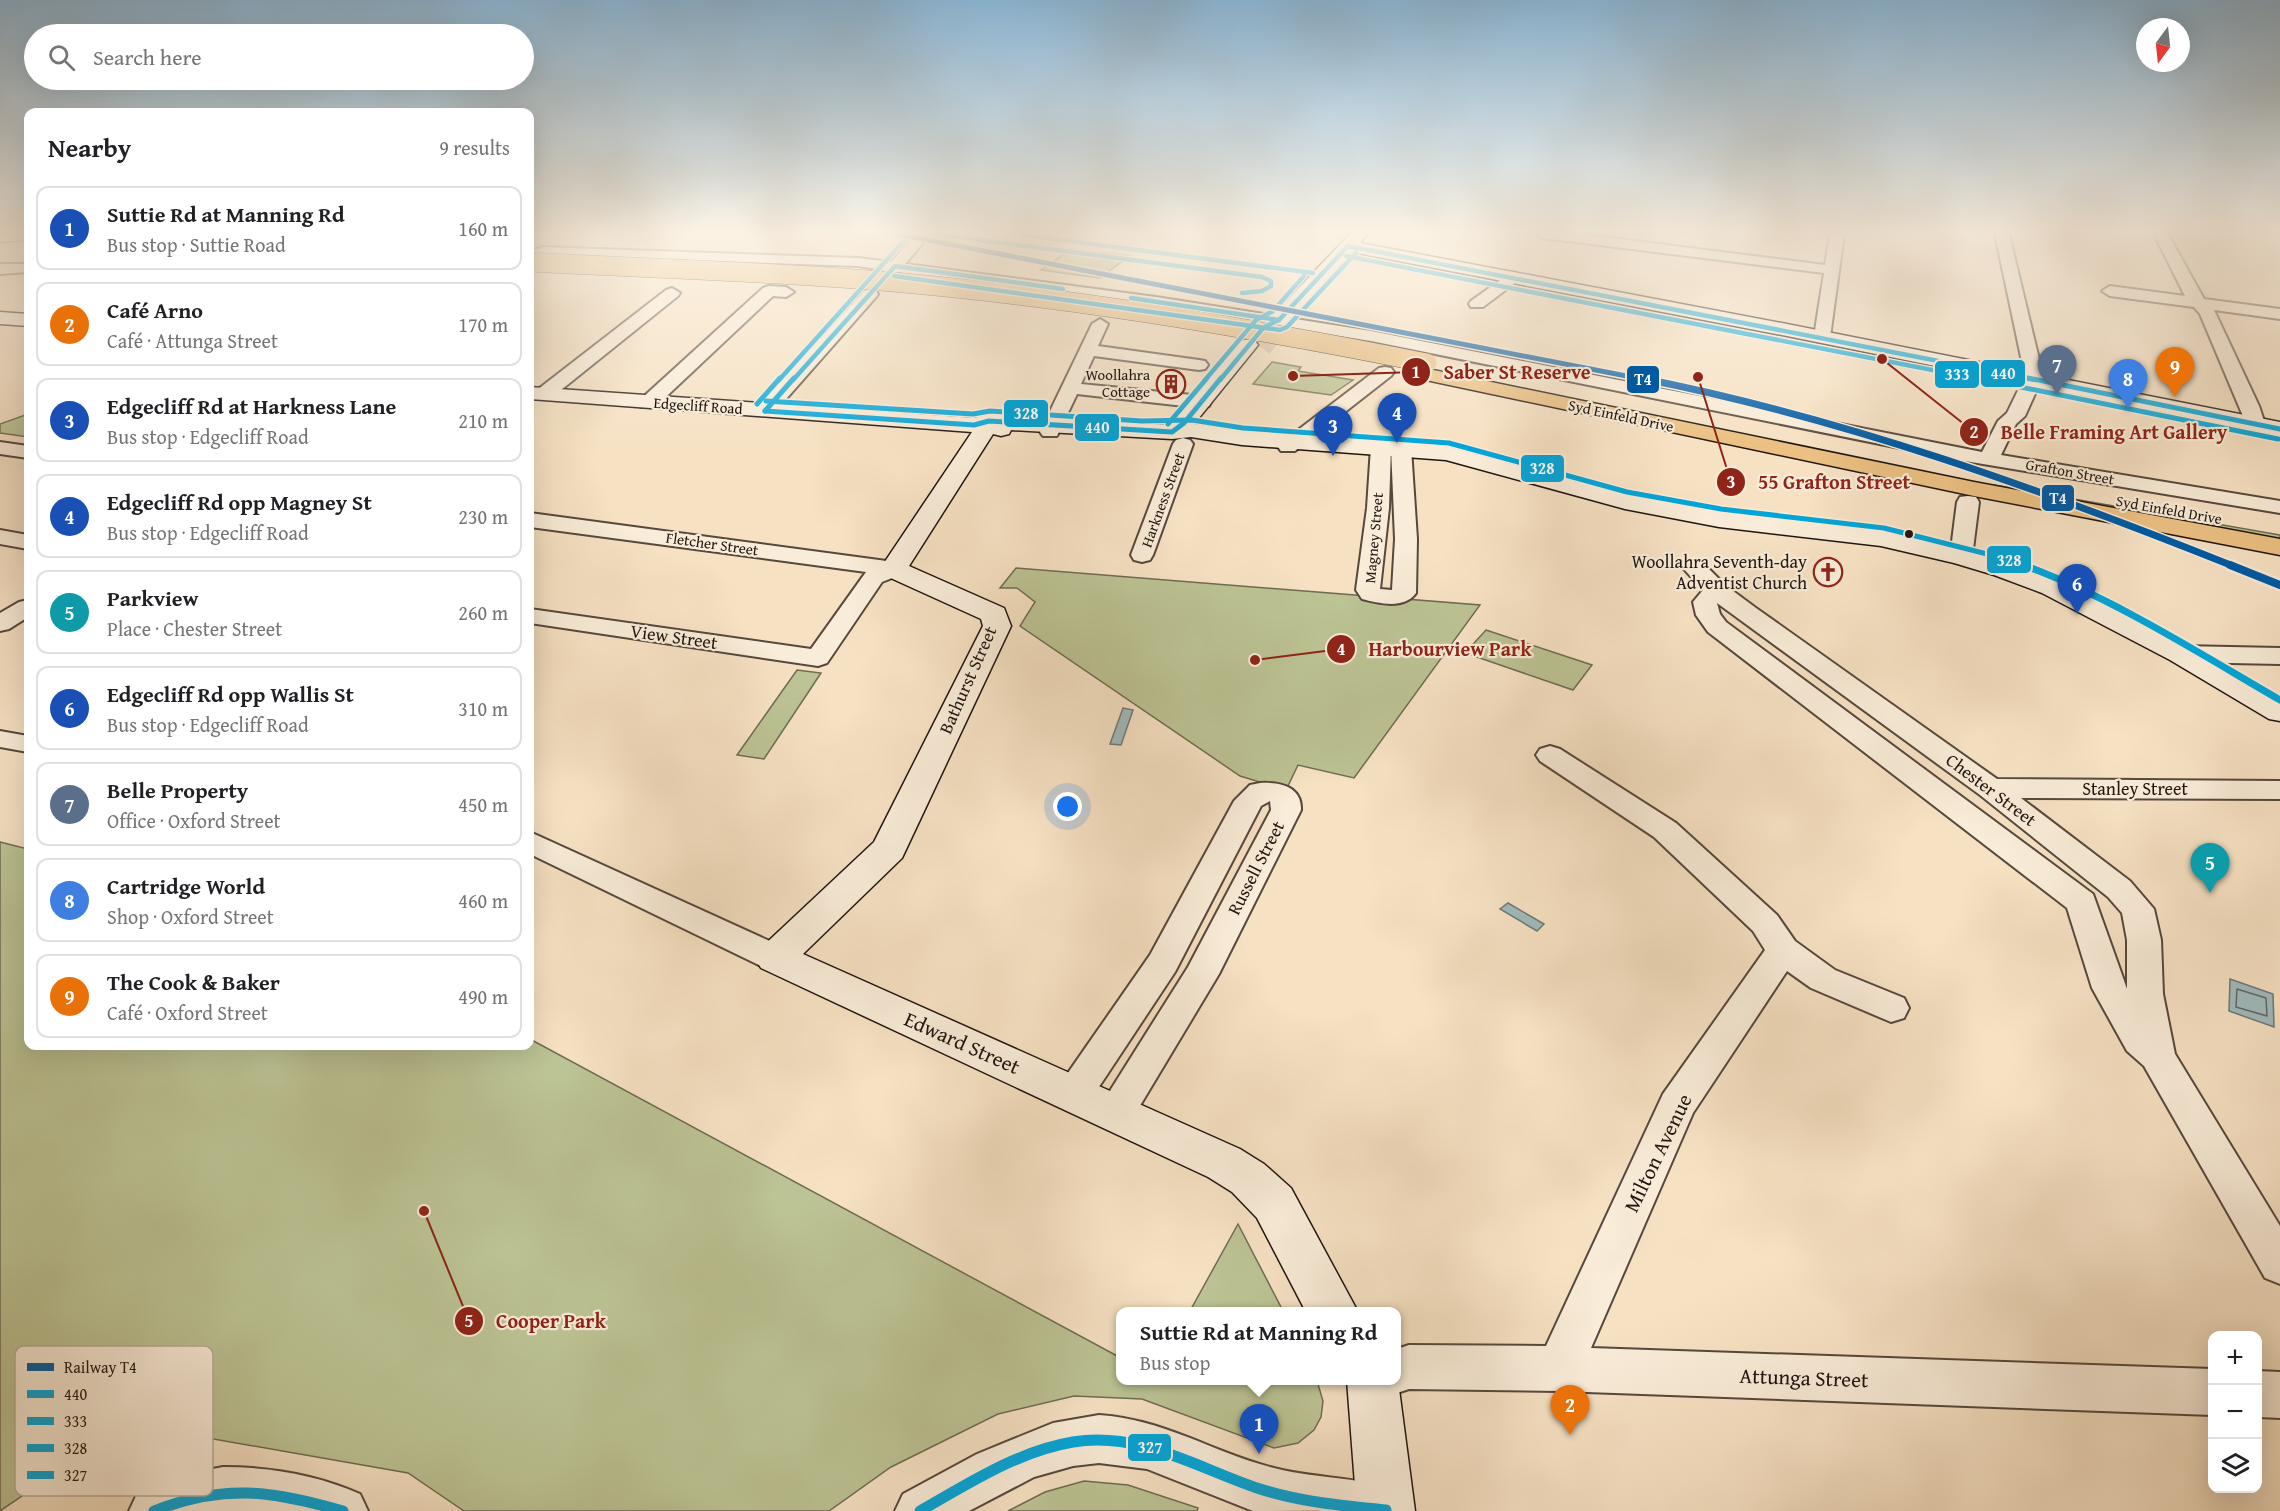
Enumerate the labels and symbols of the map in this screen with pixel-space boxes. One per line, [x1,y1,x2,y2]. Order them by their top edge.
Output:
north arrow [2136,18,2190,72]
pin: 7 [2038,346,2076,395]
pin: 9 [2156,348,2194,397]
callout: Saber St Reserve [1401,353,1602,391]
text: Saber St Reserve [1443,357,1591,386]
text: 1 [1411,358,1421,385]
line badge: 440 [1980,359,2026,388]
line badge: 333 [1934,360,1980,389]
pin: 8 [2108,360,2148,409]
text: 440 [1991,361,2015,385]
text: 333 [1945,362,1969,386]
place label: Woollahra Cottage [1085,364,1150,402]
line badge: T4 [1626,365,1660,394]
text: T4 [1634,367,1652,391]
building icon: Woollahra Cottage [1155,368,1187,400]
street label: Edgecliff Road [653,392,743,419]
pin: 4 [1378,394,1416,443]
street label: Syd Einfeld Drive [1566,394,1676,437]
line badge: 328 [1003,399,1049,428]
text: 328 [1014,401,1038,425]
pin: 3 [1314,406,1352,456]
line badge: 440 [1074,413,1120,442]
callout: Belle Framing Art Gallery [1959,413,2239,451]
text: 440 [1085,415,1109,439]
text: Belle Framing Art Gallery [2001,417,2228,446]
text: 2 [1969,418,1979,445]
street label: Harkness Street [1136,449,1190,550]
street label: Grafton Street [2024,453,2117,490]
line badge: 328 [1520,454,1565,483]
text: 328 [1530,456,1554,480]
callout: 55 Grafton Street [1716,463,1922,501]
text: 55 Grafton Street [1758,467,1910,496]
text: 3 [1726,468,1736,495]
line badge: T4 [2041,484,2075,512]
text: T4 [2049,486,2067,510]
street label: Syd Einfeld Drive [2114,490,2224,529]
street label: Magney Street [1359,491,1388,584]
street label: Fletcher Street [664,527,760,560]
unlabelled marker [1903,528,1915,540]
line badge: 328 [1986,545,2032,574]
place label: Woollahra Seventh-day Adventist Church [1632,548,1807,596]
text: 328 [1997,548,2021,572]
church icon: Woollahra Seventh-day Adventist Church [1812,556,1844,588]
pin: 6 [2058,564,2096,614]
street label: View Street [629,617,720,656]
street label: Bathurst Street [932,621,1004,738]
callout: Harbourview Park [1326,630,1543,668]
text: Harbourview Park [1368,634,1532,663]
text: 4 [1336,635,1346,662]
street label: Chester Street [1940,747,2043,833]
street label: Stanley Street [2082,775,2189,802]
your location [1053,792,1082,821]
street label: Russell Street [1220,815,1291,920]
pin: 5 [2190,844,2230,893]
street label: Edward Street [899,1003,1026,1082]
street label: Milton Avenue [1616,1088,1700,1217]
callout: Cooper Park [454,1302,618,1340]
text: Cooper Park [496,1306,607,1335]
text: 5 [464,1307,474,1334]
legend [15,1346,213,1496]
text: Railway T4 [64,1355,137,1379]
street label: Attunga Street [1739,1360,1870,1395]
text: 440 [64,1382,87,1406]
pin: 2 [1550,1386,1590,1435]
pin: 1 [1240,1404,1278,1454]
text: 333 [64,1409,87,1433]
line badge: 327 [1127,1433,1172,1462]
text: 327 [1138,1435,1162,1459]
text: 328 [64,1436,87,1460]
text: 327 [64,1463,87,1487]

